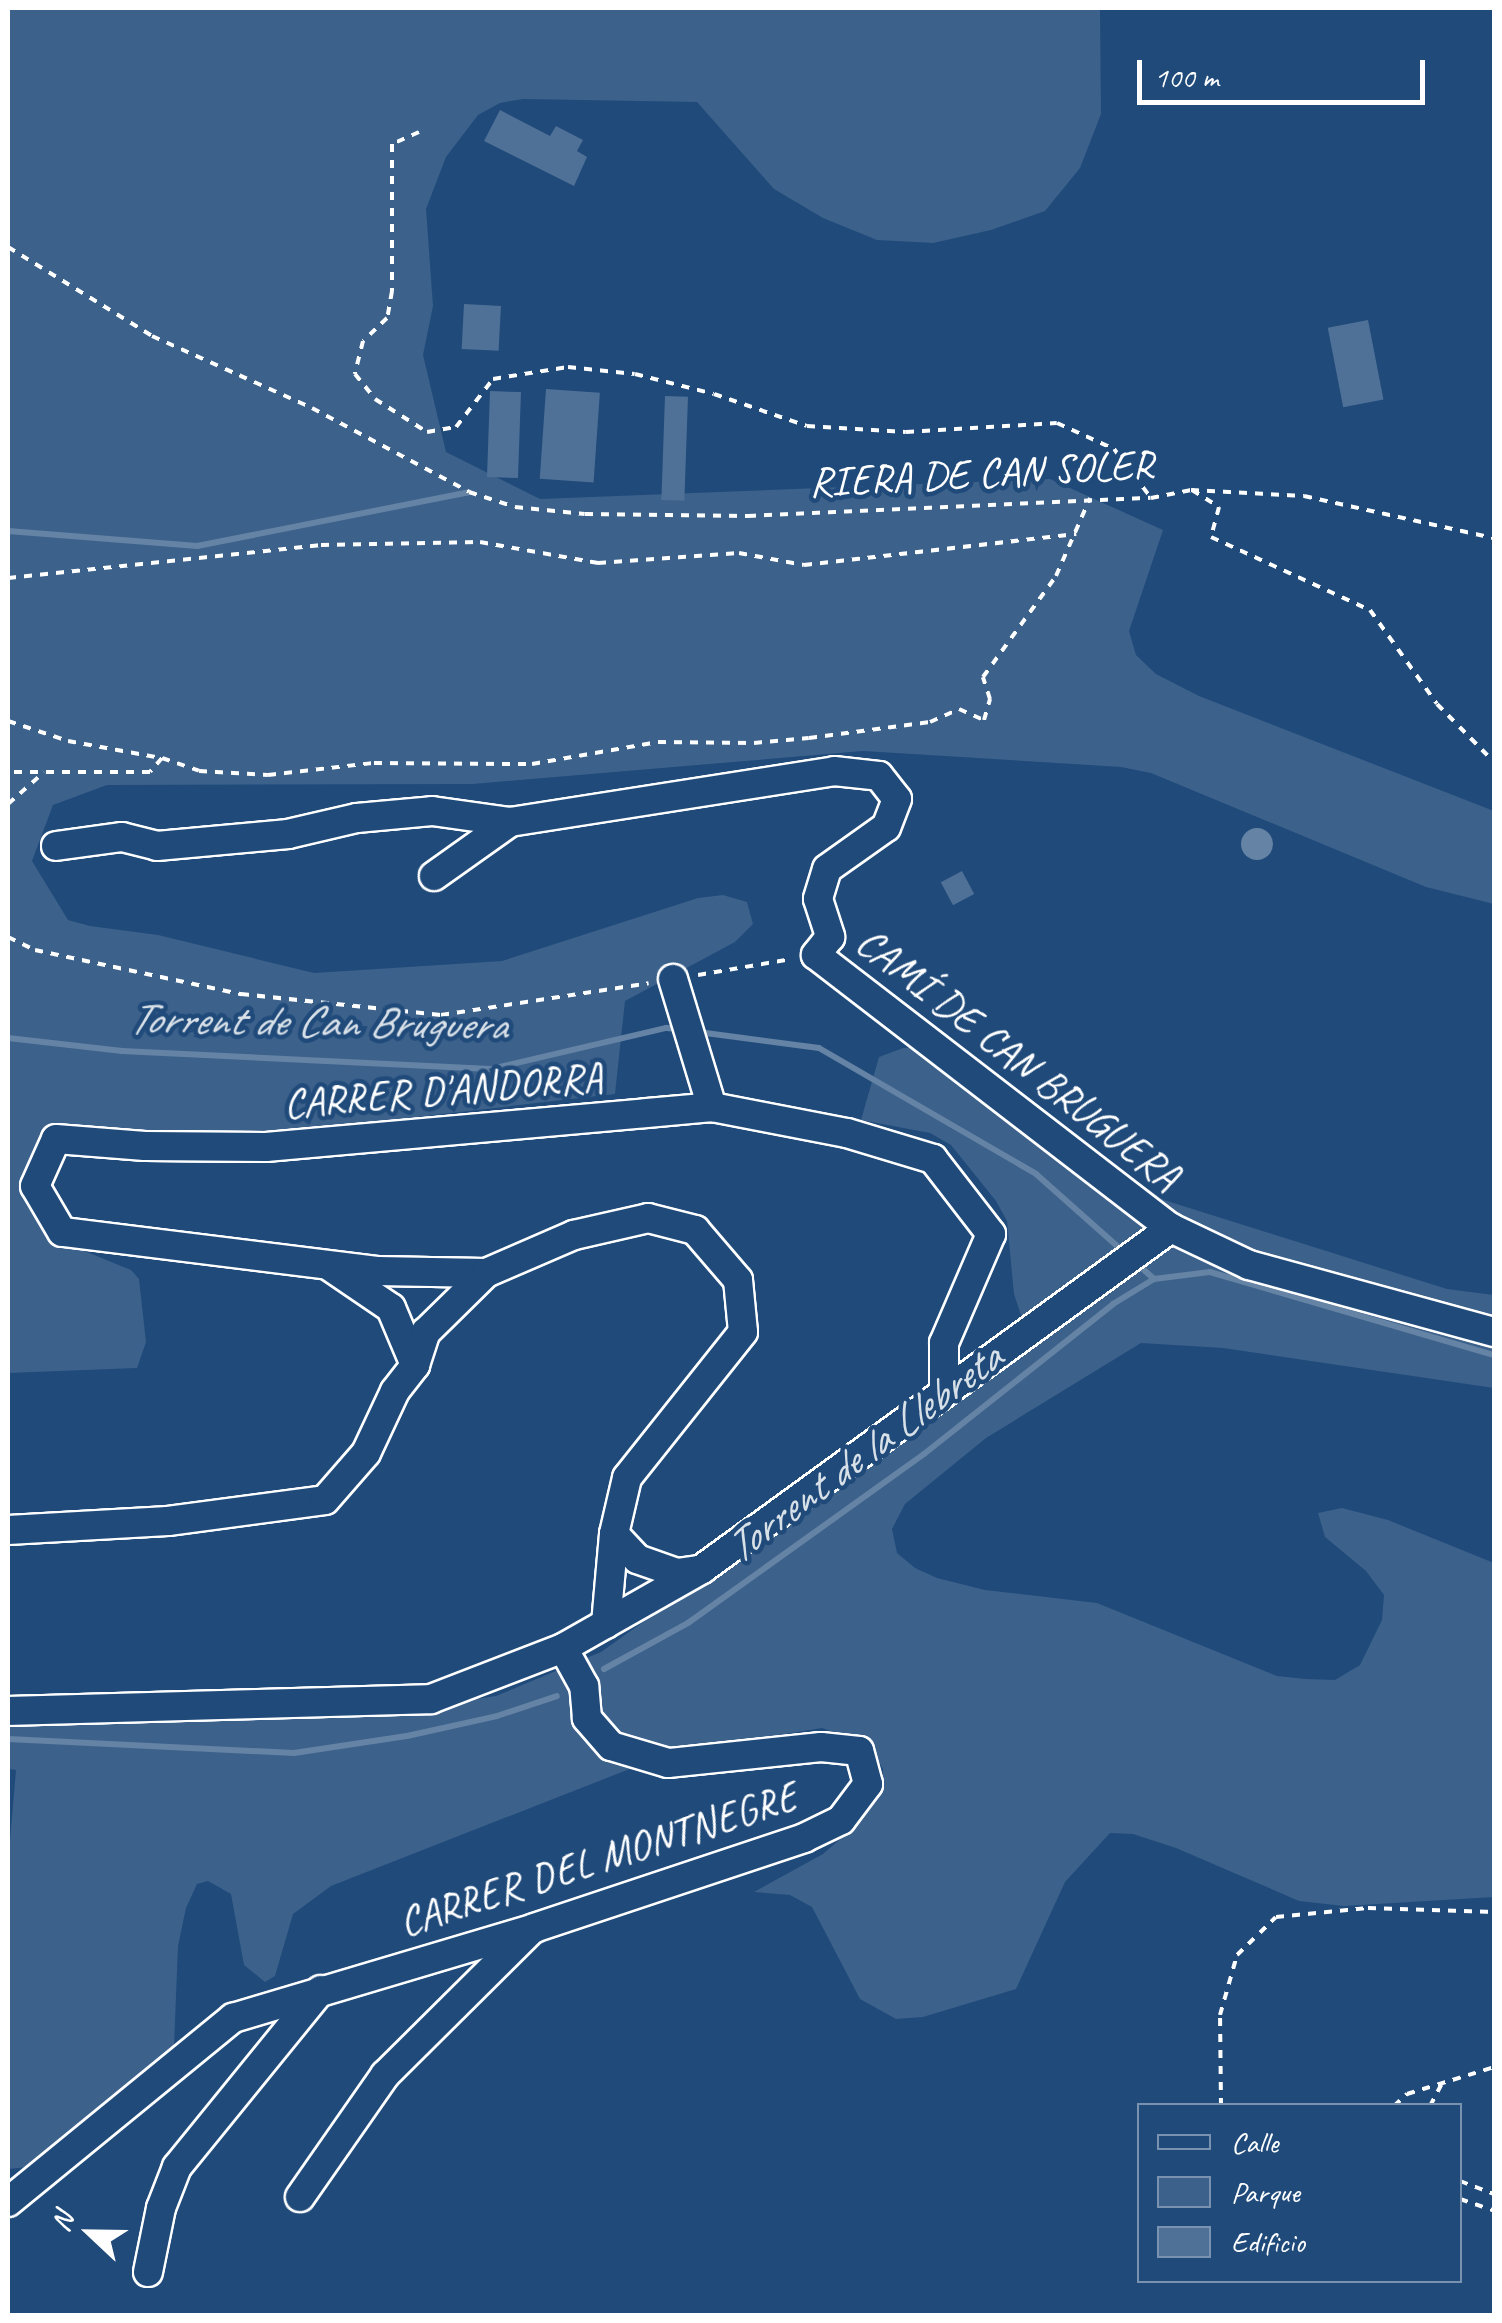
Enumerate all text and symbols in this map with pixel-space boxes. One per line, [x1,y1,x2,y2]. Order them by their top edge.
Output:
scale bar [1142,40,1430,102]
text: 100 m [1154,58,1219,96]
street label: RIERA DE CAN SOLER [807,440,1155,508]
street label: CAMÍ DE CAN BRUGUERA [846,917,1190,1201]
water label: Torrent de Can Bruguera [127,992,507,1052]
street label: CARRER D'ANDORRA [282,1052,604,1130]
water label: Torrent de la Llebreta [714,1331,1012,1575]
street label: CARRER DEL MONTNEGRE [393,1772,803,1948]
legend [1137,2103,1462,2283]
text: Calle [1231,2123,1278,2161]
text: Parque [1231,2173,1300,2211]
north arrow [40,2183,140,2283]
text: N [42,2207,81,2236]
text: Edificio [1231,2223,1305,2261]

